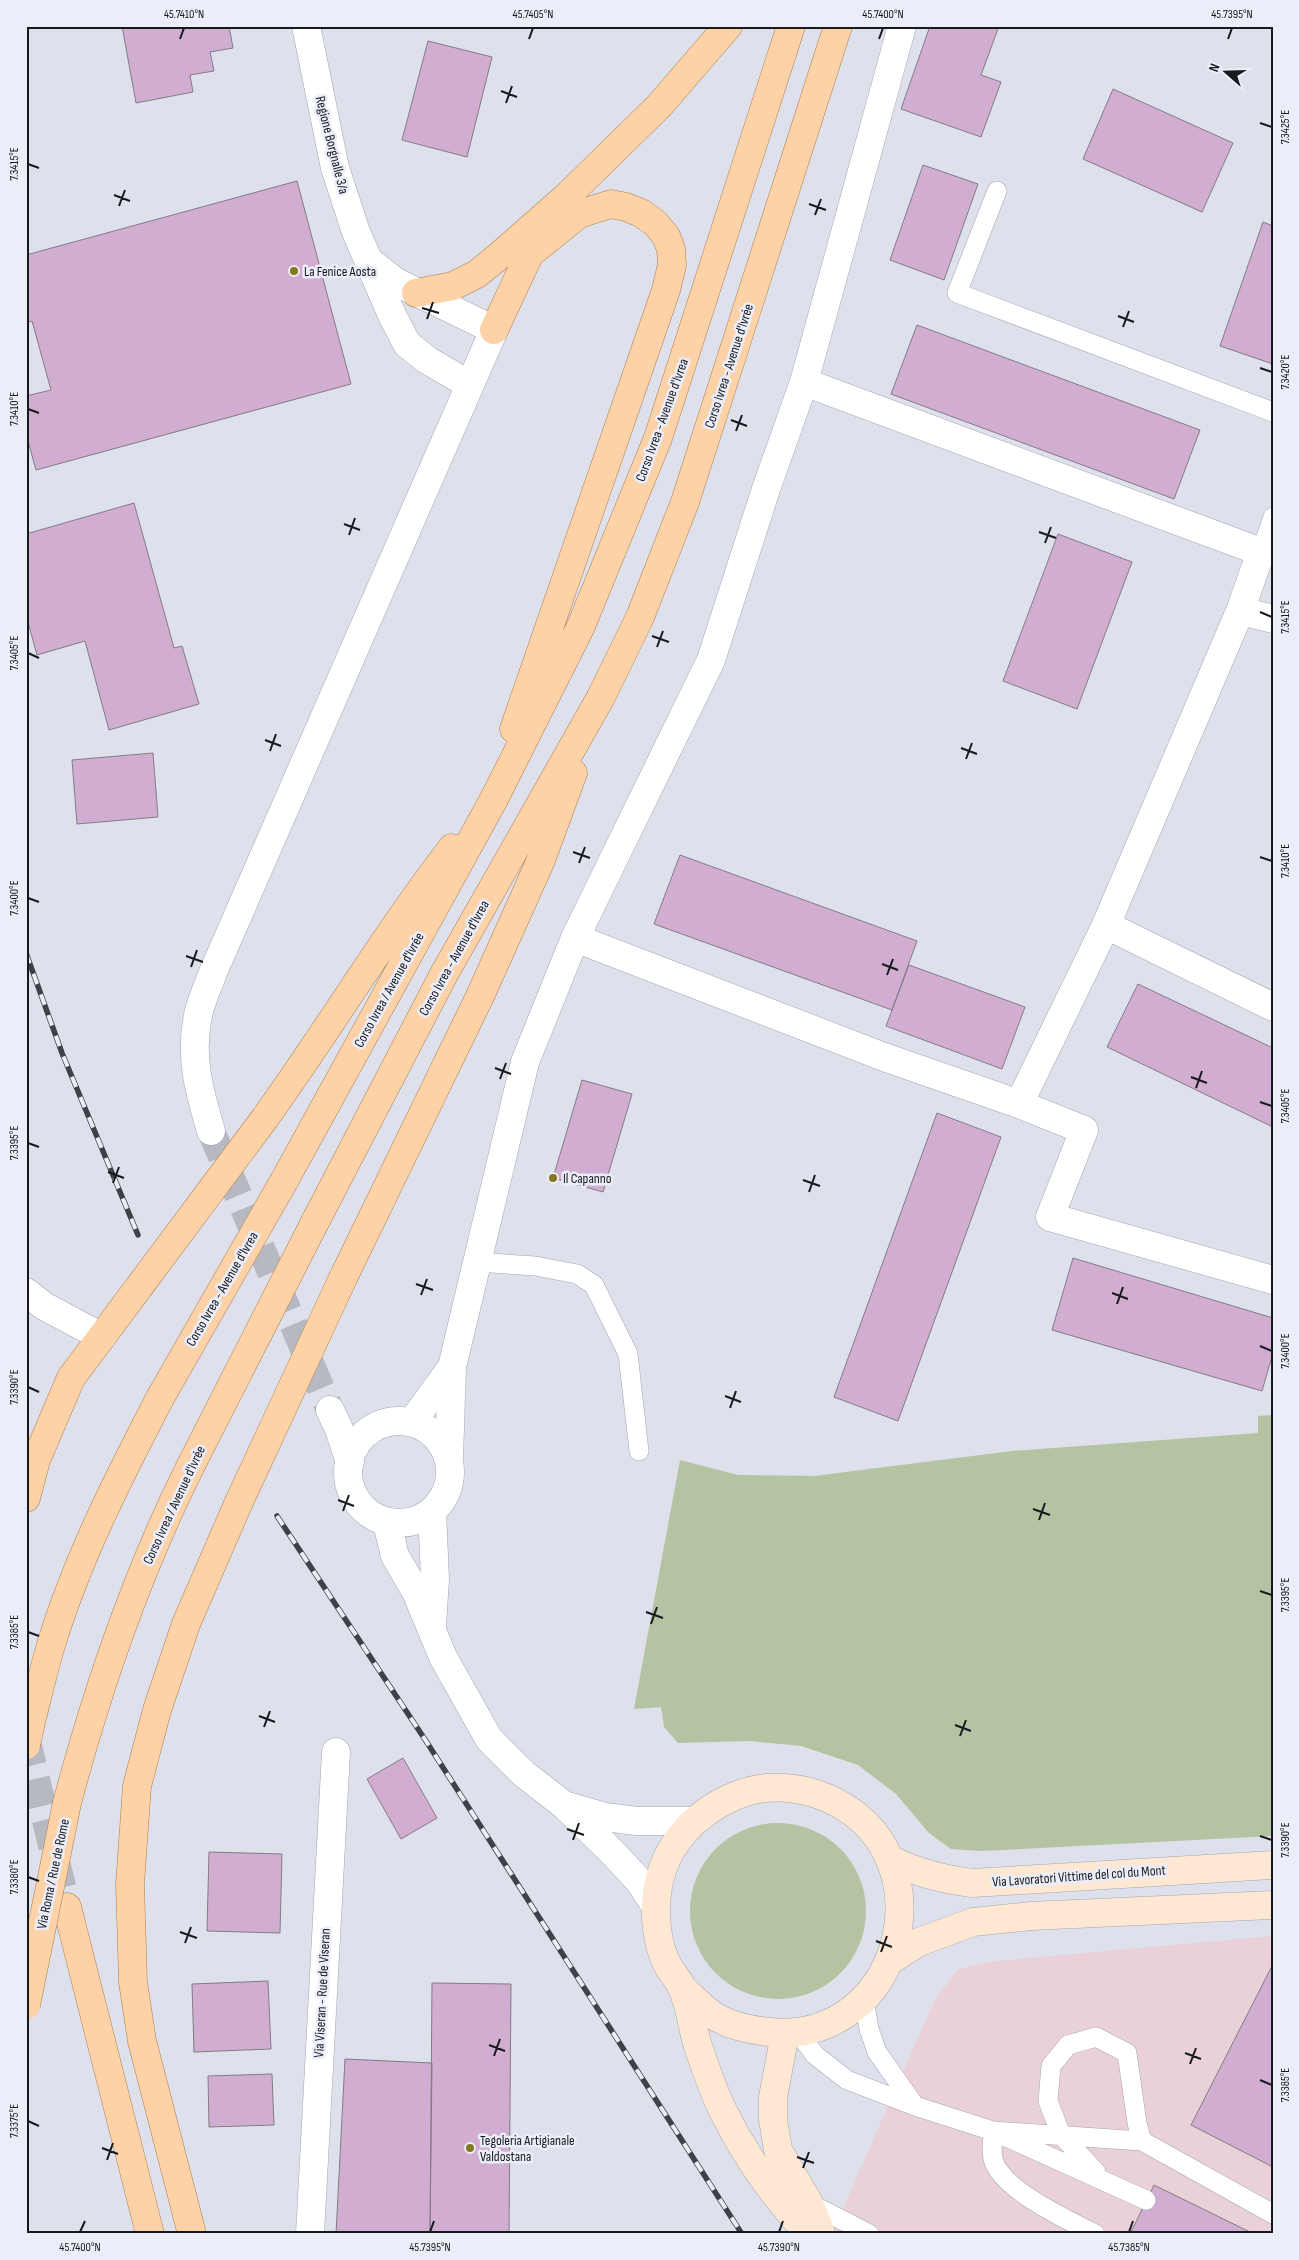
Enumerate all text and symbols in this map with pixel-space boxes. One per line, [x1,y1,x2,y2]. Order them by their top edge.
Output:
text: 45.7410°N [164,7,204,22]
text: 45.7405°N [513,7,553,22]
text: 45.7400°N [862,7,904,22]
text: 45.7395°N [1211,7,1253,22]
north arrow [1202,48,1252,98]
text: N [1205,61,1224,74]
street label: Regione Borgnalle 3/a [312,94,352,196]
text: 7.3425°E [1278,110,1293,144]
text: 7.3415°E [7,147,22,181]
place label: La Fenice Aosta [304,263,376,280]
marker: La Fenice Aosta [288,265,300,277]
street label: Corso Ivrea - Avenue d'Ivrée [701,302,757,430]
text: 7.3420°E [1278,354,1293,389]
street label: Corso Ivrea - Avenue d'Ivrea [632,356,692,484]
text: 7.3410°E [7,392,22,426]
text: 7.3415°E [1278,600,1293,634]
text: 7.3405°E [7,636,22,670]
text: 7.3410°E [1278,844,1293,878]
text: 7.3400°E [7,880,22,916]
street label: Corso Ivrea - Avenue d'Ivrea [415,897,493,1019]
street label: Corso Ivrea / Avenue d'Ivrée [350,930,428,1050]
text: 7.3405°E [1278,1089,1293,1123]
text: 7.3395°E [7,1126,22,1160]
place label: Il Capanno [563,1170,612,1187]
marker: Il Capanno [547,1172,559,1184]
street label: Corso Ivrea - Avenue d'Ivrea [182,1229,262,1349]
text: 7.3400°E [1278,1333,1293,1369]
text: 7.3390°E [7,1369,22,1405]
street label: Corso Ivrea / Avenue d'Ivrée [139,1443,209,1567]
text: 7.3395°E [1278,1578,1293,1612]
text: 7.3385°E [7,1615,22,1649]
street label: Via Roma / Rue de Rome [33,1817,73,1931]
text: 7.3390°E [1278,1822,1293,1858]
text: 7.3380°E [7,1859,22,1895]
street label: Via Lavoratori Vittime del col du Mont [992,1861,1166,1891]
street label: Via Viseran - Rue de Viseran [310,1928,334,2058]
text: 7.3385°E [1278,2068,1293,2102]
text: 7.3375°E [7,2104,22,2138]
place label: Tegoleria Artigianale Valdostana [480,2132,575,2165]
marker: Tegoleria Artigianale Valdostana [464,2142,476,2154]
text: 45.7400°N [59,2240,101,2255]
text: 45.7395°N [409,2240,451,2255]
text: 45.7390°N [758,2240,800,2255]
text: 45.7385°N [1108,2240,1150,2255]

